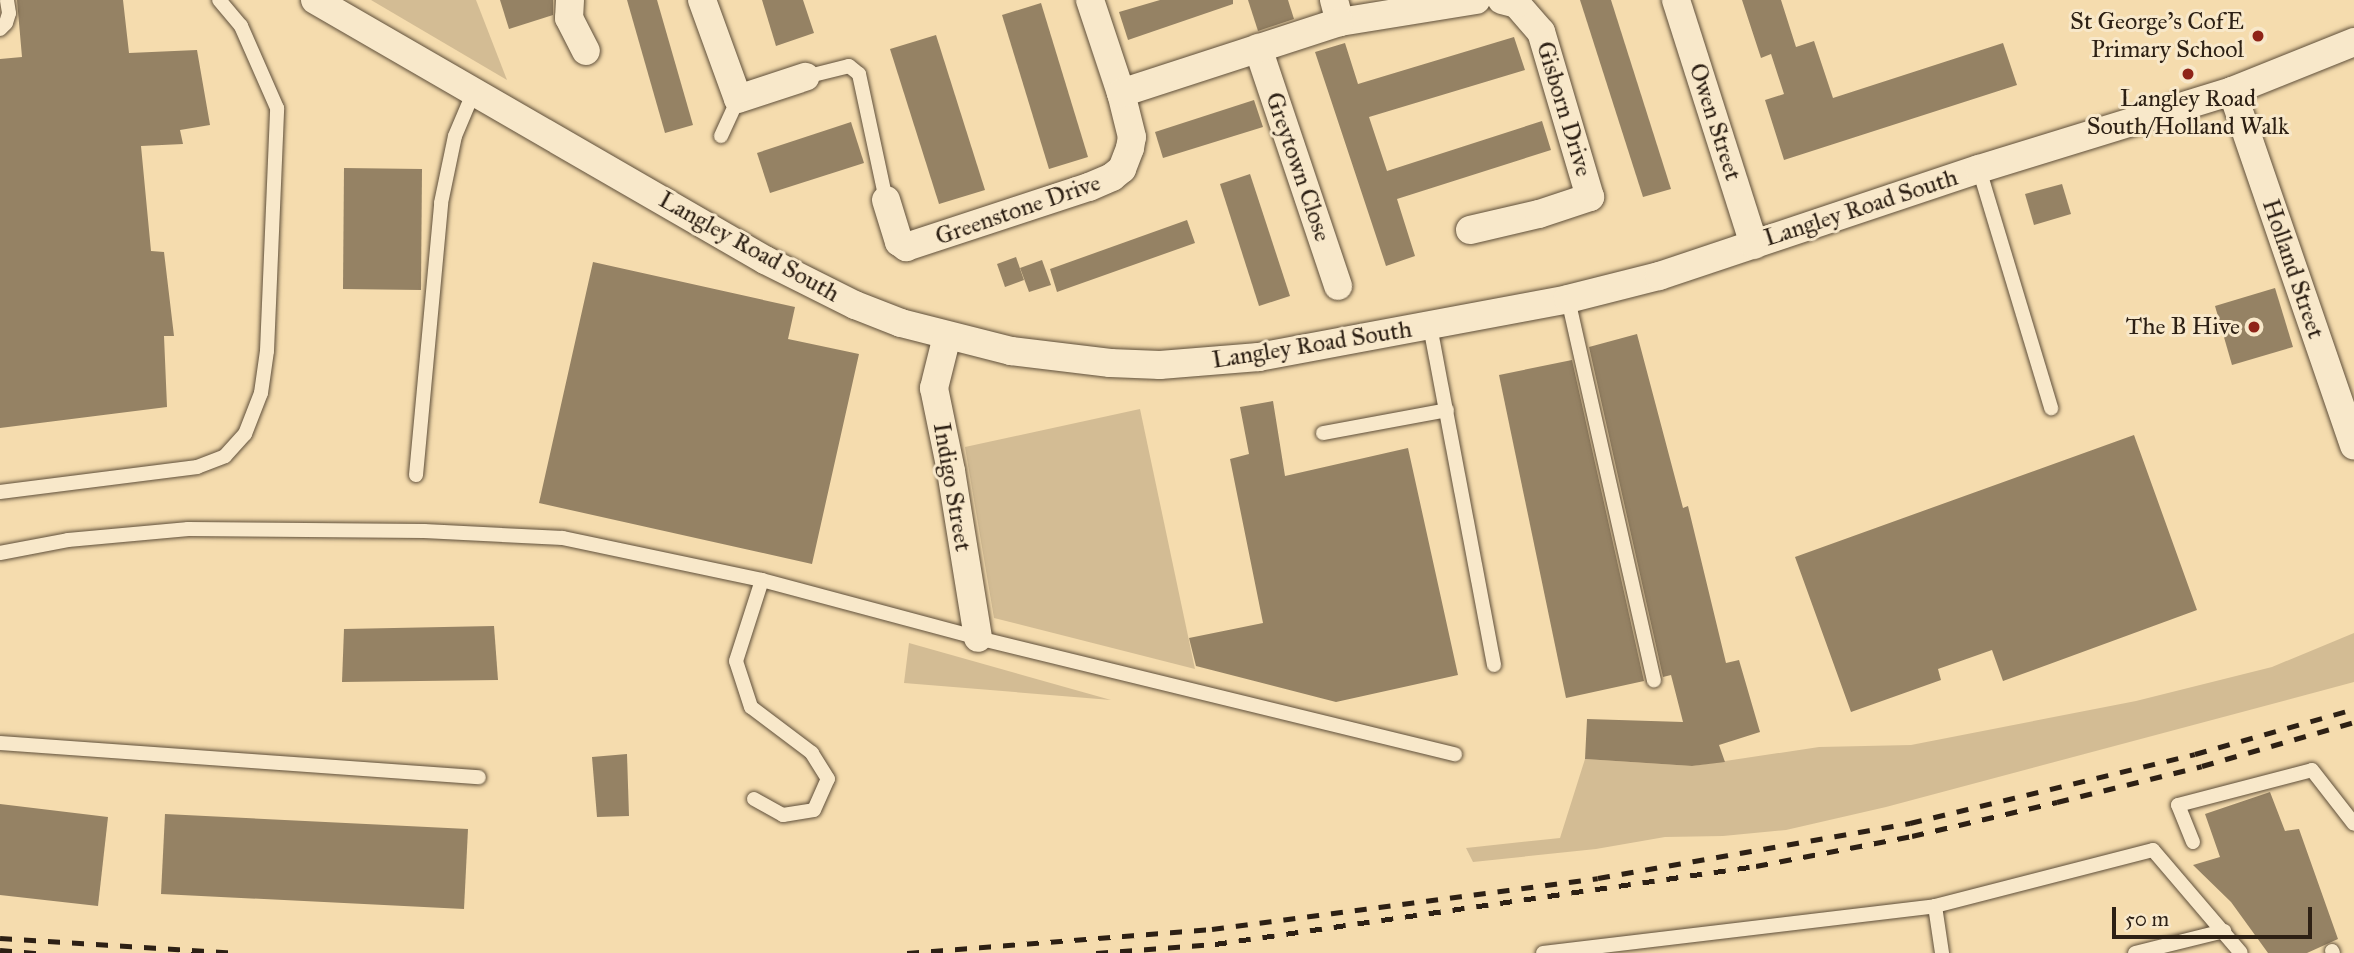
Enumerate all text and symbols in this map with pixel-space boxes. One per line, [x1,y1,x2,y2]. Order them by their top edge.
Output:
place label: St George's CofE Primary School [2070,8,2244,64]
marker: St George's CofE Primary School [2250,28,2266,44]
street label: Gisborn Drive [1530,38,1598,180]
street label: Owen Street [1683,60,1747,184]
marker: Langley Road South/Holland Walk [2180,66,2196,82]
place label: Langley Road South/Holland Walk [2087,85,2289,141]
street label: Greytown Close [1259,89,1337,245]
street label: Langley Road South [1761,163,1961,253]
street label: Greenstone Drive [932,168,1104,252]
street label: Langley Road South [654,186,844,308]
street label: Holland Street [2256,195,2330,343]
place label: The B Hive [2126,313,2240,341]
street label: Langley Road South [1210,315,1414,375]
marker: The B Hive [2246,319,2262,335]
street label: Indigo Street [927,420,977,554]
scale bar [2116,894,2316,938]
text: 50 m [2125,906,2169,932]

